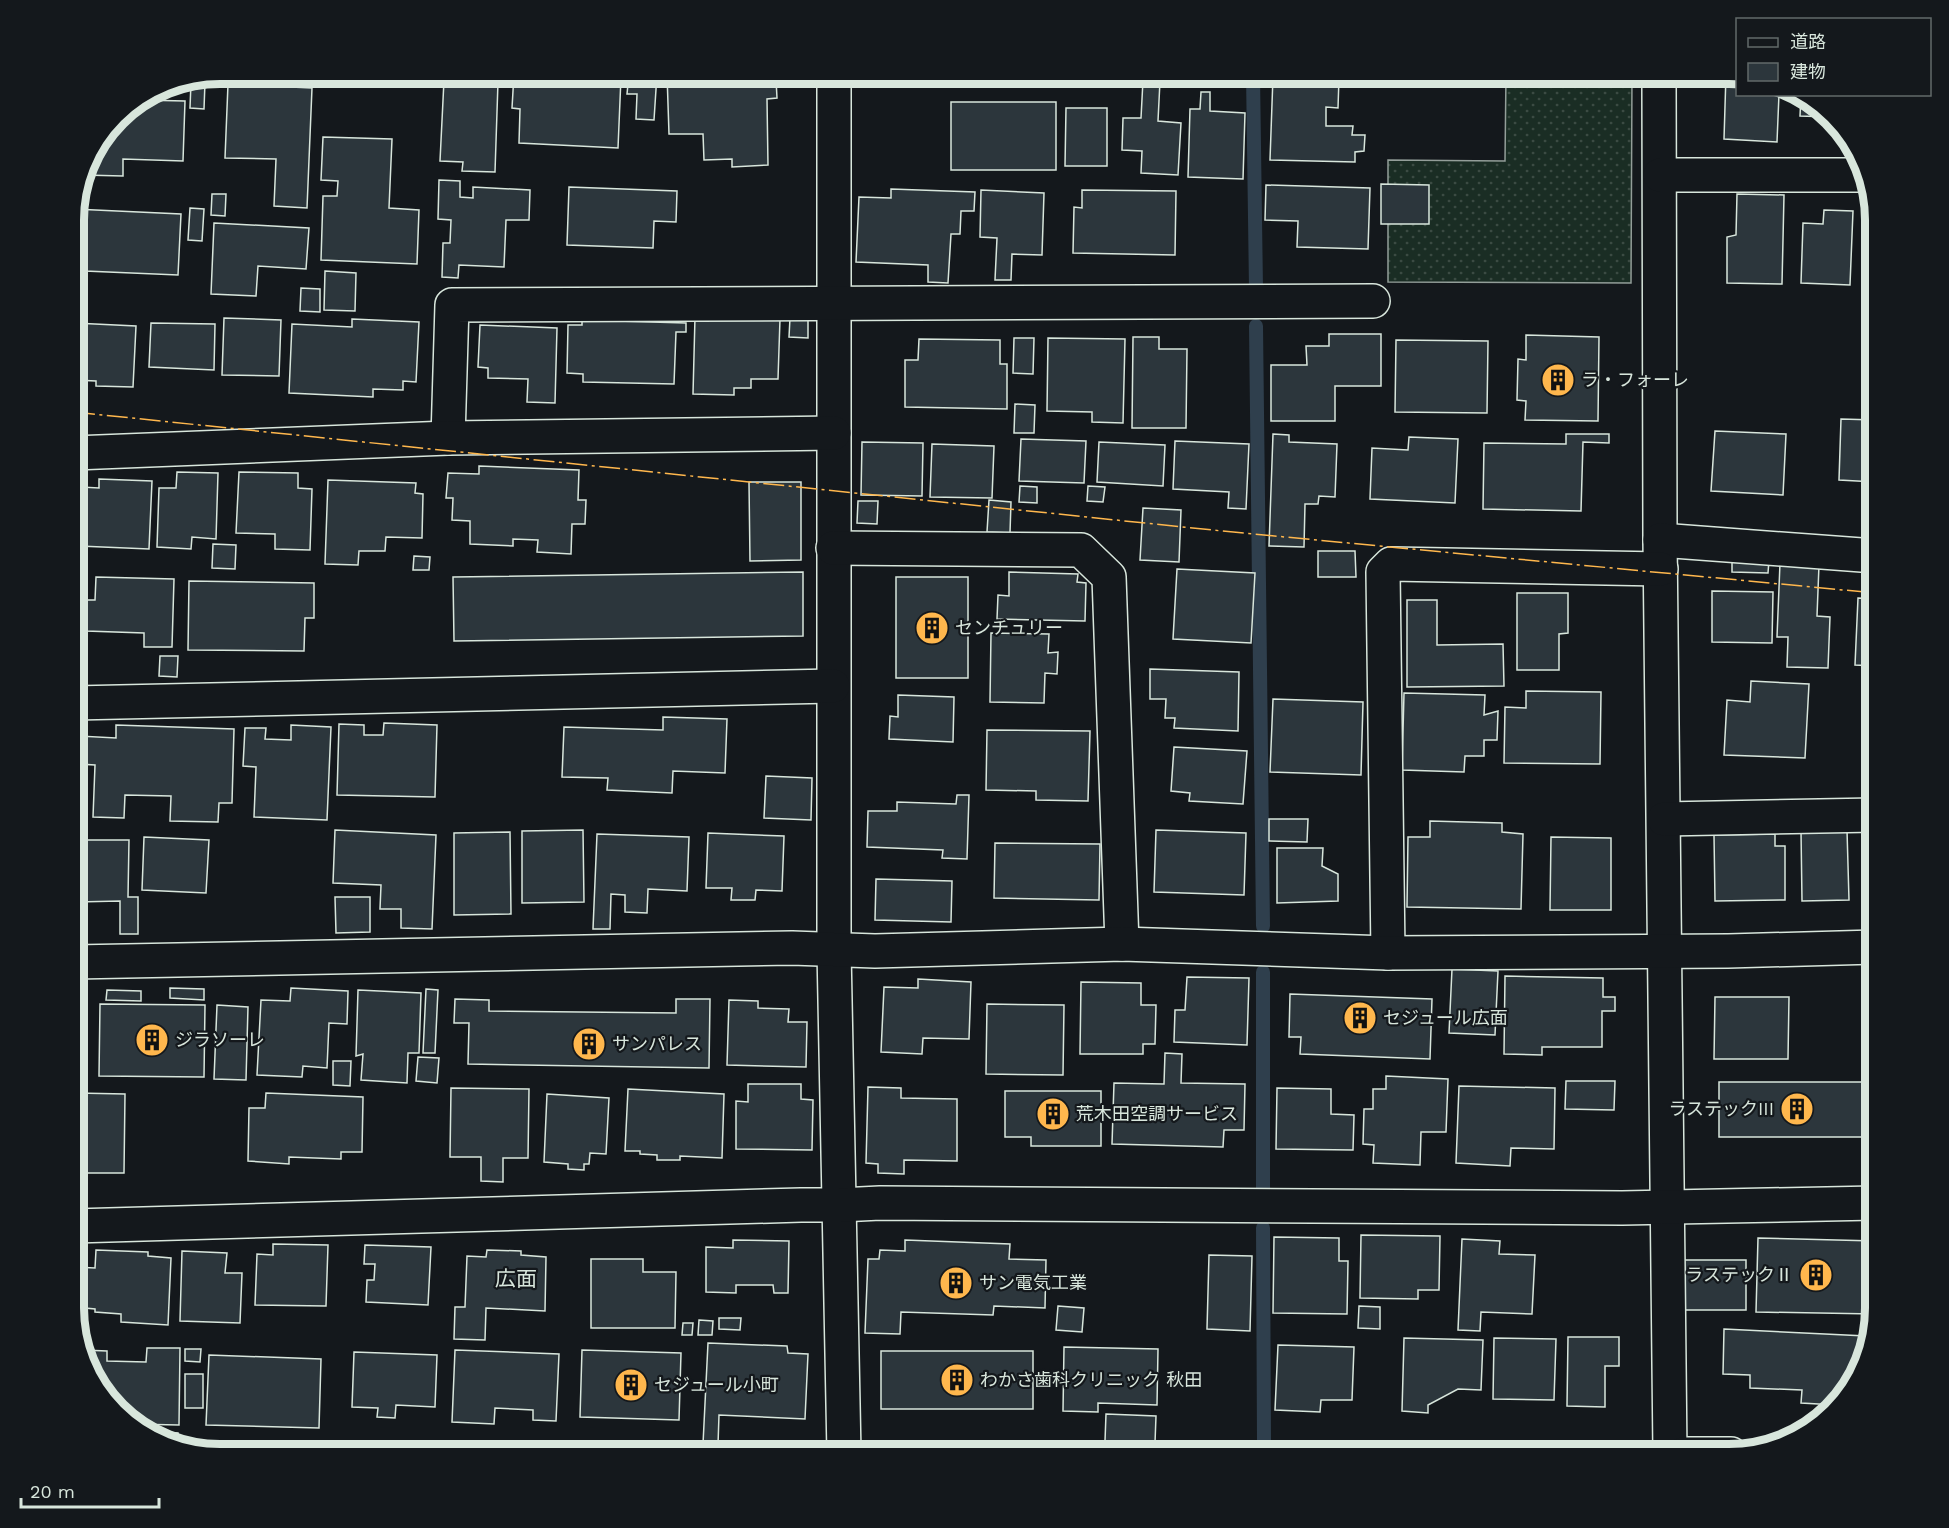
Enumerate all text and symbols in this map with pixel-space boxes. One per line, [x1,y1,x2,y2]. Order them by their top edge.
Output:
legend [1736,18,1931,96]
text: 道路 [1790,31,1826,52]
text: 建物 [1790,61,1826,82]
building icon: ラ・フォーレ [1540,362,1576,398]
place label: ラ・フォーレ [1581,369,1689,390]
building icon: センチュリー [914,610,950,646]
place label: センチュリー [955,617,1063,638]
building icon: セジュール広面 [1342,1000,1378,1036]
place label: セジュール広面 [1383,1007,1508,1028]
building icon: ジラソーレ [134,1022,170,1058]
building icon: サンパレス [571,1026,607,1062]
place label: ジラソーレ [175,1029,265,1050]
place label: サンパレス [612,1033,702,1054]
building icon: ラステックIII [1779,1091,1815,1127]
building icon: 荒木田空調サービス [1035,1096,1071,1132]
place label: ラステックIII [1668,1098,1774,1119]
place label: 荒木田空調サービス [1076,1103,1238,1124]
building icon: ラステックⅡ [1798,1257,1834,1293]
place label: ラステックⅡ [1685,1264,1793,1285]
building icon: サン電気工業 [938,1265,974,1301]
district label: 広面 [495,1266,537,1291]
place label: サン電気工業 [979,1272,1087,1293]
building icon: わかさ歯科クリニック 秋田 [939,1362,975,1398]
building icon: セジュール小町 [613,1367,649,1403]
place label: わかさ歯科クリニック 秋田 [980,1369,1202,1390]
place label: セジュール小町 [654,1374,779,1395]
scale bar [21,1471,159,1509]
text: 20 m [30,1481,75,1502]

